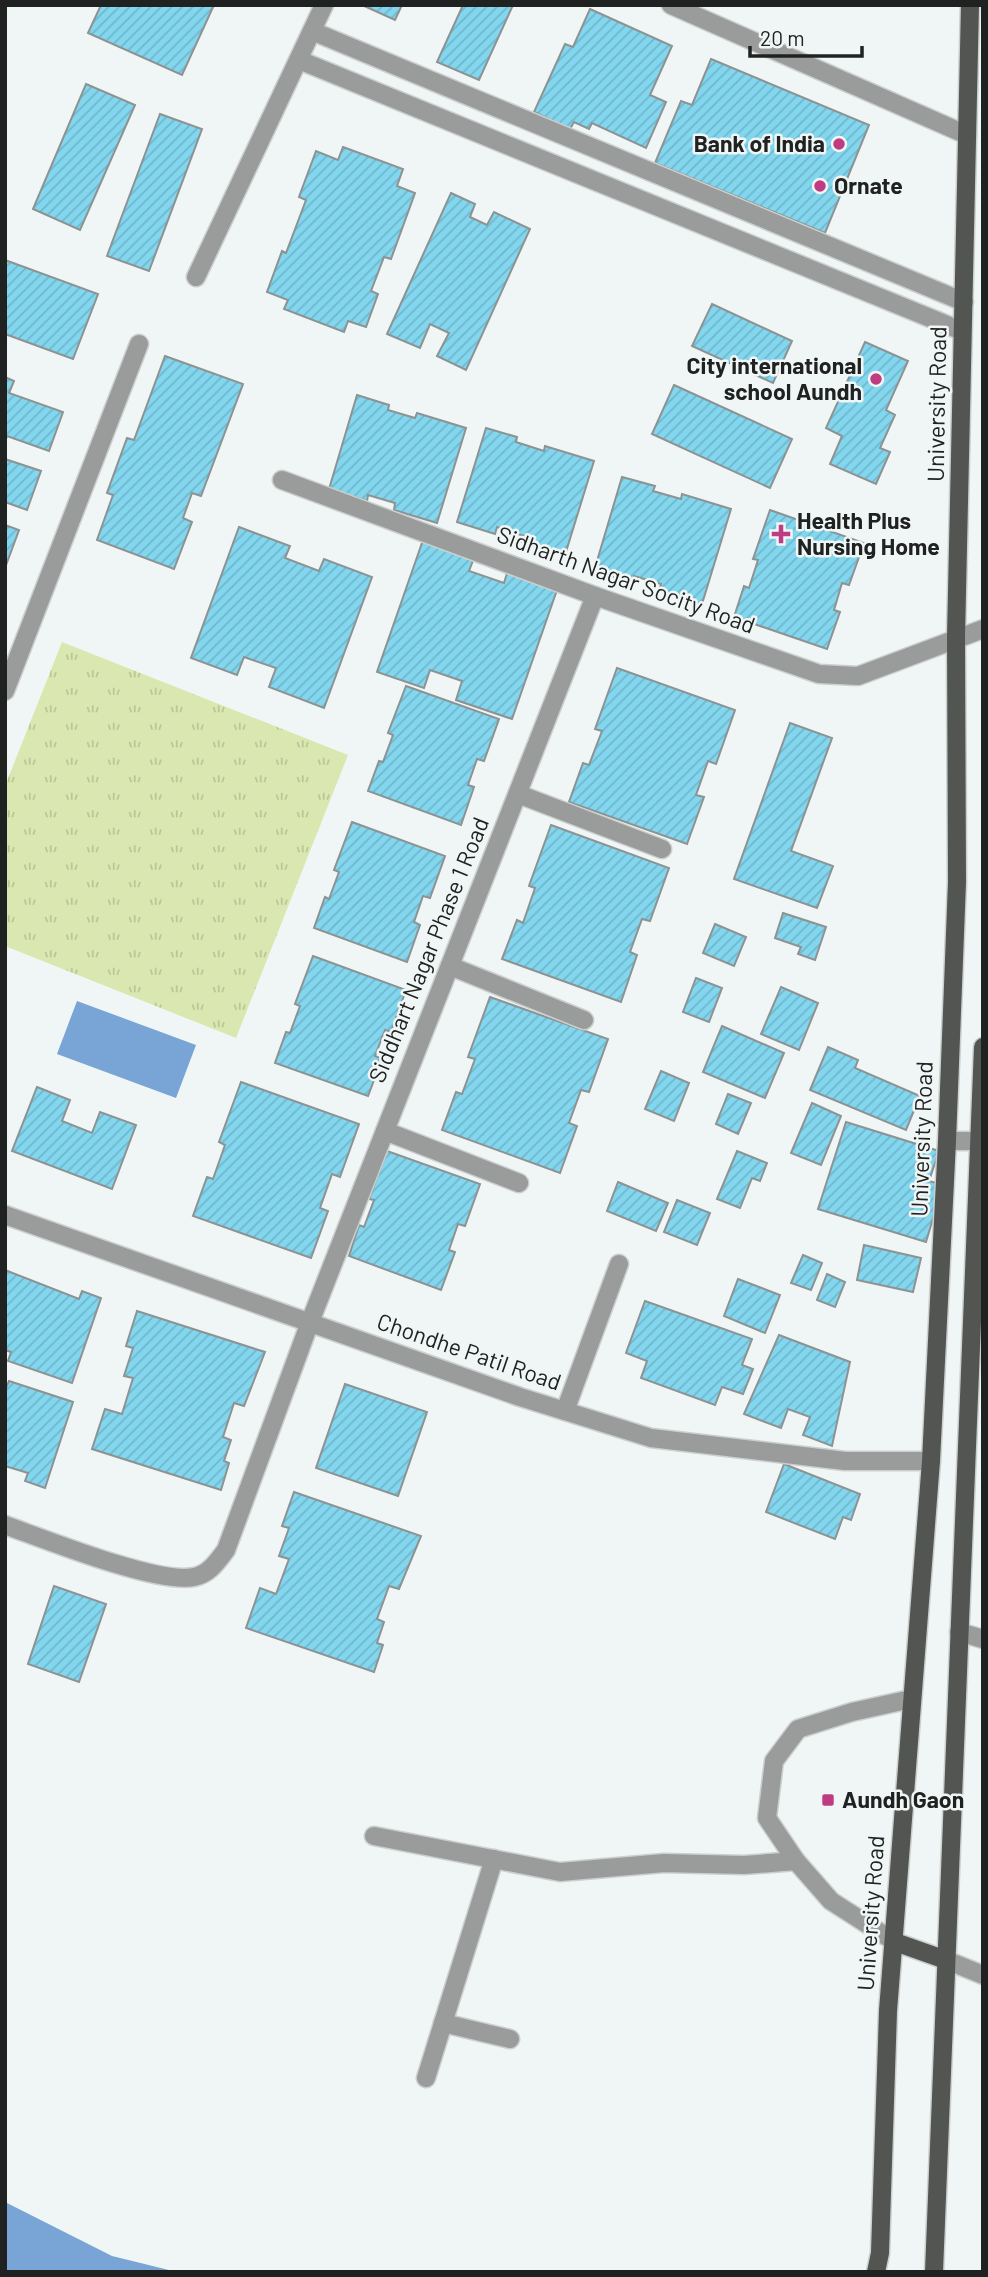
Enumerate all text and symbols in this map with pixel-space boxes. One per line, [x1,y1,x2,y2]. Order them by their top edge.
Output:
scale bar [750,14,862,58]
text: 20 m [760,25,805,50]
place label: Bank of India [694,129,825,157]
marker: Bank of India [831,136,847,152]
place label: Ornate [834,171,903,199]
marker: Ornate [812,178,828,194]
street label: University Road [921,326,951,482]
place label: City international school Aundh [687,351,862,405]
marker: City international school Aundh [868,371,884,387]
place label: Health Plus Nursing Home [797,506,940,560]
street label: Sidharth Nagar Socity Road [493,519,759,639]
marker: Health Plus Nursing Home [771,524,791,544]
street label: Siddhart Nagar Phase 1 Road [362,813,494,1086]
street label: University Road [904,1061,938,1217]
street label: Chondhe Patil Road [374,1306,565,1396]
place label: Aundh Gaon [842,1785,964,1813]
marker: Aundh Gaon [820,1792,836,1808]
street label: University Road [851,1834,889,1992]

